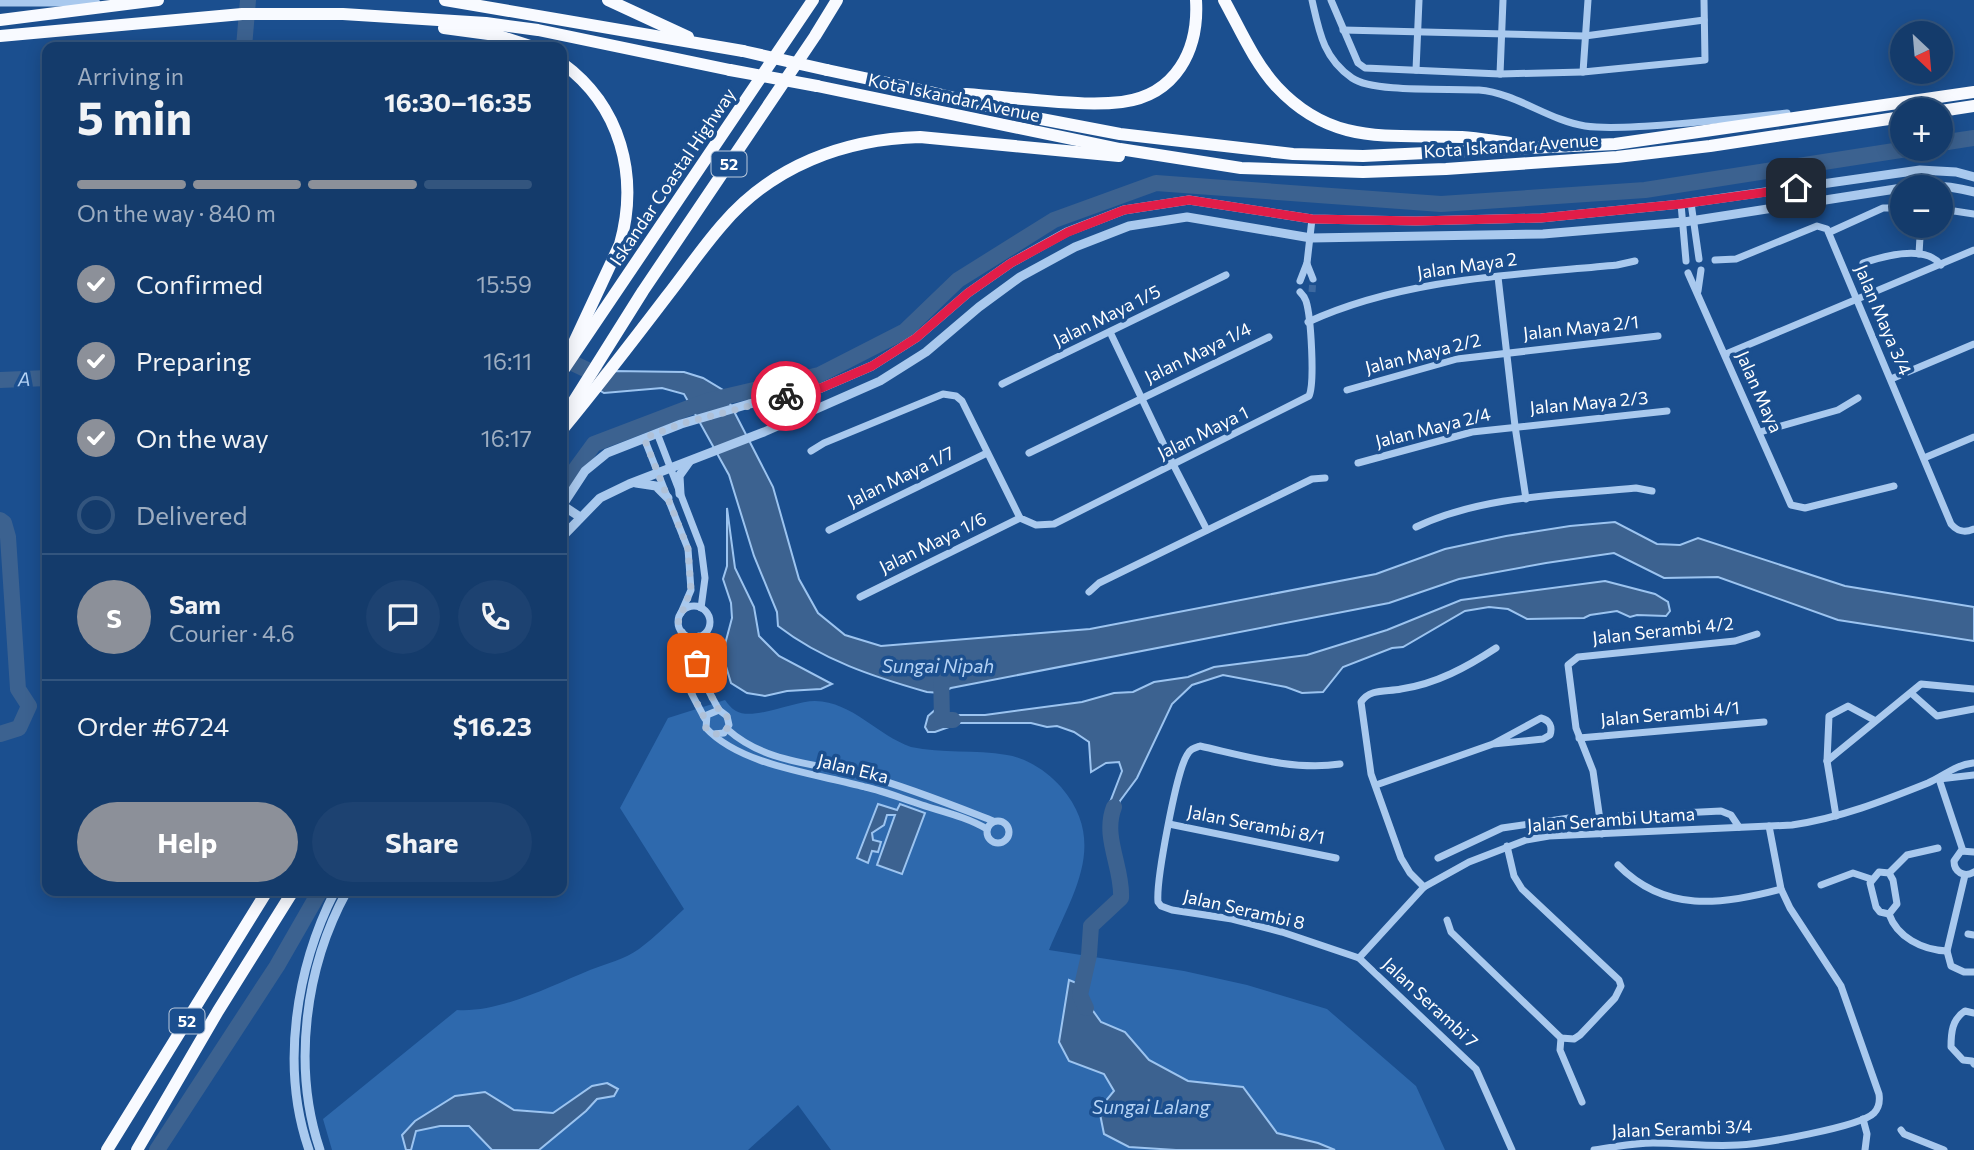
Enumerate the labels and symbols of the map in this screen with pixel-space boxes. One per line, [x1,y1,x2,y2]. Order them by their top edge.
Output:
north arrow [1890,21,1953,84]
street label: Kota Iskandar Avenue [866,68,1042,126]
street label: Iskandar Coastal Highway [605,84,740,269]
street label: Kota Iskandar Avenue [1423,128,1599,162]
road number: 52 [712,152,746,176]
pin [1766,158,1826,218]
street label: Jalan Maya 2 [1415,247,1518,283]
street label: Jalan Maya 3/4 [1851,261,1917,378]
street label: Jalan Maya 1/5 [1049,280,1164,351]
street label: Jalan Maya 2/1 [1522,310,1640,344]
street label: Jalan Maya 1/4 [1141,317,1255,387]
street label: Jalan Maya 2/2 [1363,328,1483,378]
street label: Jalan Maya [1732,347,1788,436]
courier [751,361,821,431]
water label: A [16,367,31,390]
street label: Jalan Maya 2/3 [1529,386,1649,418]
street label: Jalan Maya 1 [1154,401,1252,464]
street label: Jalan Maya 2/4 [1373,402,1493,452]
street label: Jalan Maya 1/7 [844,441,957,511]
street label: Jalan Maya 1/6 [875,507,990,578]
street label: Jalan Serambi 4/2 [1591,612,1735,648]
pin [667,633,727,693]
water label: Sungai Nipah [882,654,994,677]
street label: Jalan Serambi 4/1 [1599,696,1741,730]
street label: Jalan Eka [816,749,891,787]
street label: Jalan Serambi 8/1 [1186,800,1327,848]
street label: Jalan Serambi Utama [1526,802,1696,836]
street label: Jalan Serambi 8 [1181,884,1307,934]
street label: Jalan Serambi 7 [1378,952,1483,1052]
road number: 52 [170,1009,204,1034]
water label: Sungai Lalang [1092,1095,1211,1118]
street label: Jalan Serambi 3/4 [1611,1115,1753,1141]

